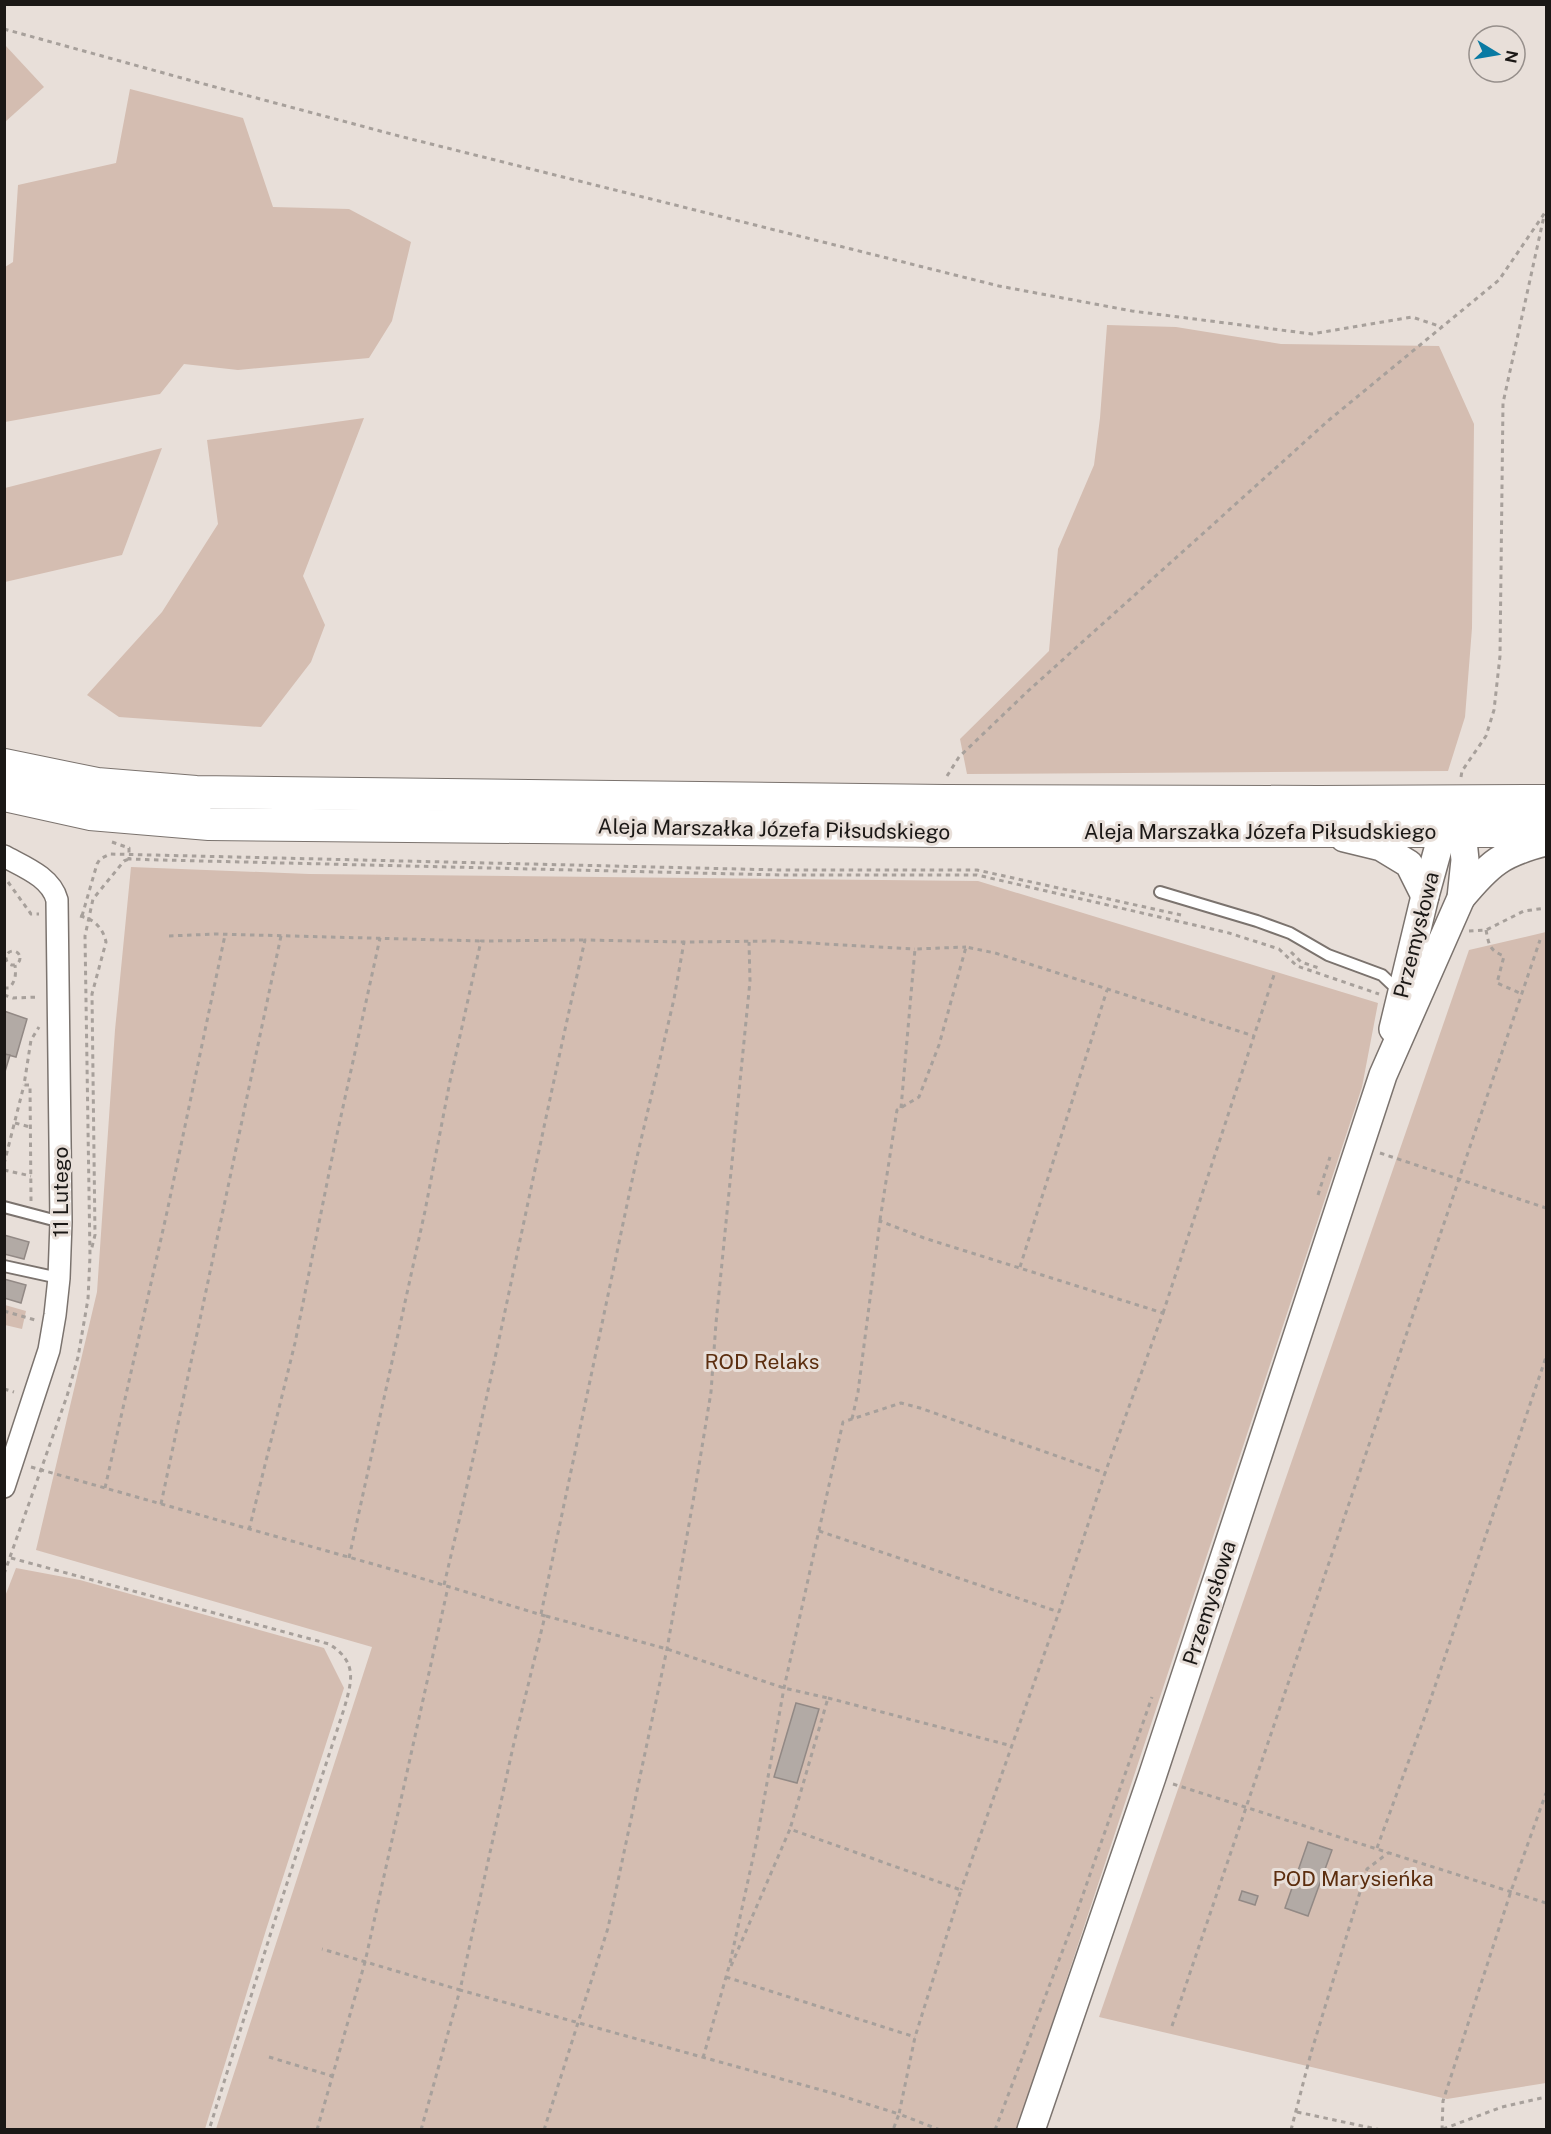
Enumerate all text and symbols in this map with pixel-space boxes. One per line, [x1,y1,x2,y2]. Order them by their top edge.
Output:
north arrow [1467,24,1527,84]
text: N [1501,49,1522,65]
street label: Aleja Marszałka Józefa Piłsudskiego [598,813,950,845]
street label: Aleja Marszałka Józefa Piłsudskiego [1084,819,1436,844]
street label: Przemysłowa [1388,869,1444,1001]
street label: 11 Lutego [48,1147,73,1237]
park label: ROD Relaks [705,1349,819,1374]
street label: Przemysłowa [1177,1538,1241,1668]
park label: POD Marysieńka [1272,1866,1434,1891]

